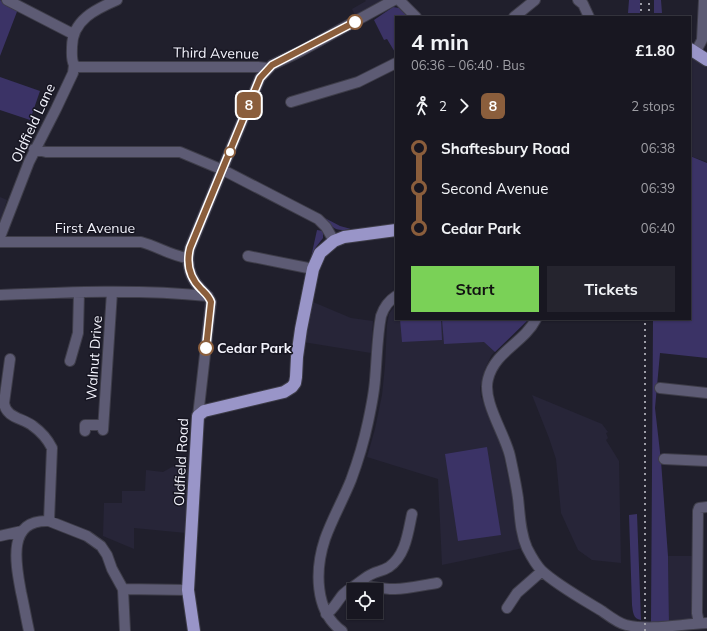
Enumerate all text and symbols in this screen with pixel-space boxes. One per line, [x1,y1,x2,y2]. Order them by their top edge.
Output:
unlabelled marker [347,14,363,30]
text: 4 min [411,28,469,56]
text: £1.80 [635,41,675,60]
street label: Third Avenue [173,43,259,63]
text: 06:36 – 06:40 · Bus [411,57,525,73]
street label: Oldfield Lane [7,80,59,166]
line badge: 8 [236,92,262,118]
icon: walk [411,95,433,117]
icon: forward [453,95,475,117]
text: 8 [245,96,253,114]
text: 8 [489,97,497,115]
text: 2 [439,98,447,114]
text: 2 stops [631,98,675,114]
text: Shaftesbury Road [441,139,570,158]
text: 06:38 [641,140,675,156]
unlabelled marker [224,146,236,158]
text: Second Avenue [441,179,548,198]
text: 06:39 [641,180,675,196]
street label: First Avenue [55,219,135,237]
text: Cedar Park [441,219,521,238]
text: 06:40 [641,220,675,236]
button: Start [411,266,539,312]
button: Tickets [547,266,675,312]
street label: Walnut Drive [82,315,106,401]
place label: Cedar Park [217,339,292,357]
marker: Cedar Park [198,340,214,356]
street label: Oldfield Road [170,418,192,506]
map controls [347,583,383,619]
button: locate [347,583,383,619]

